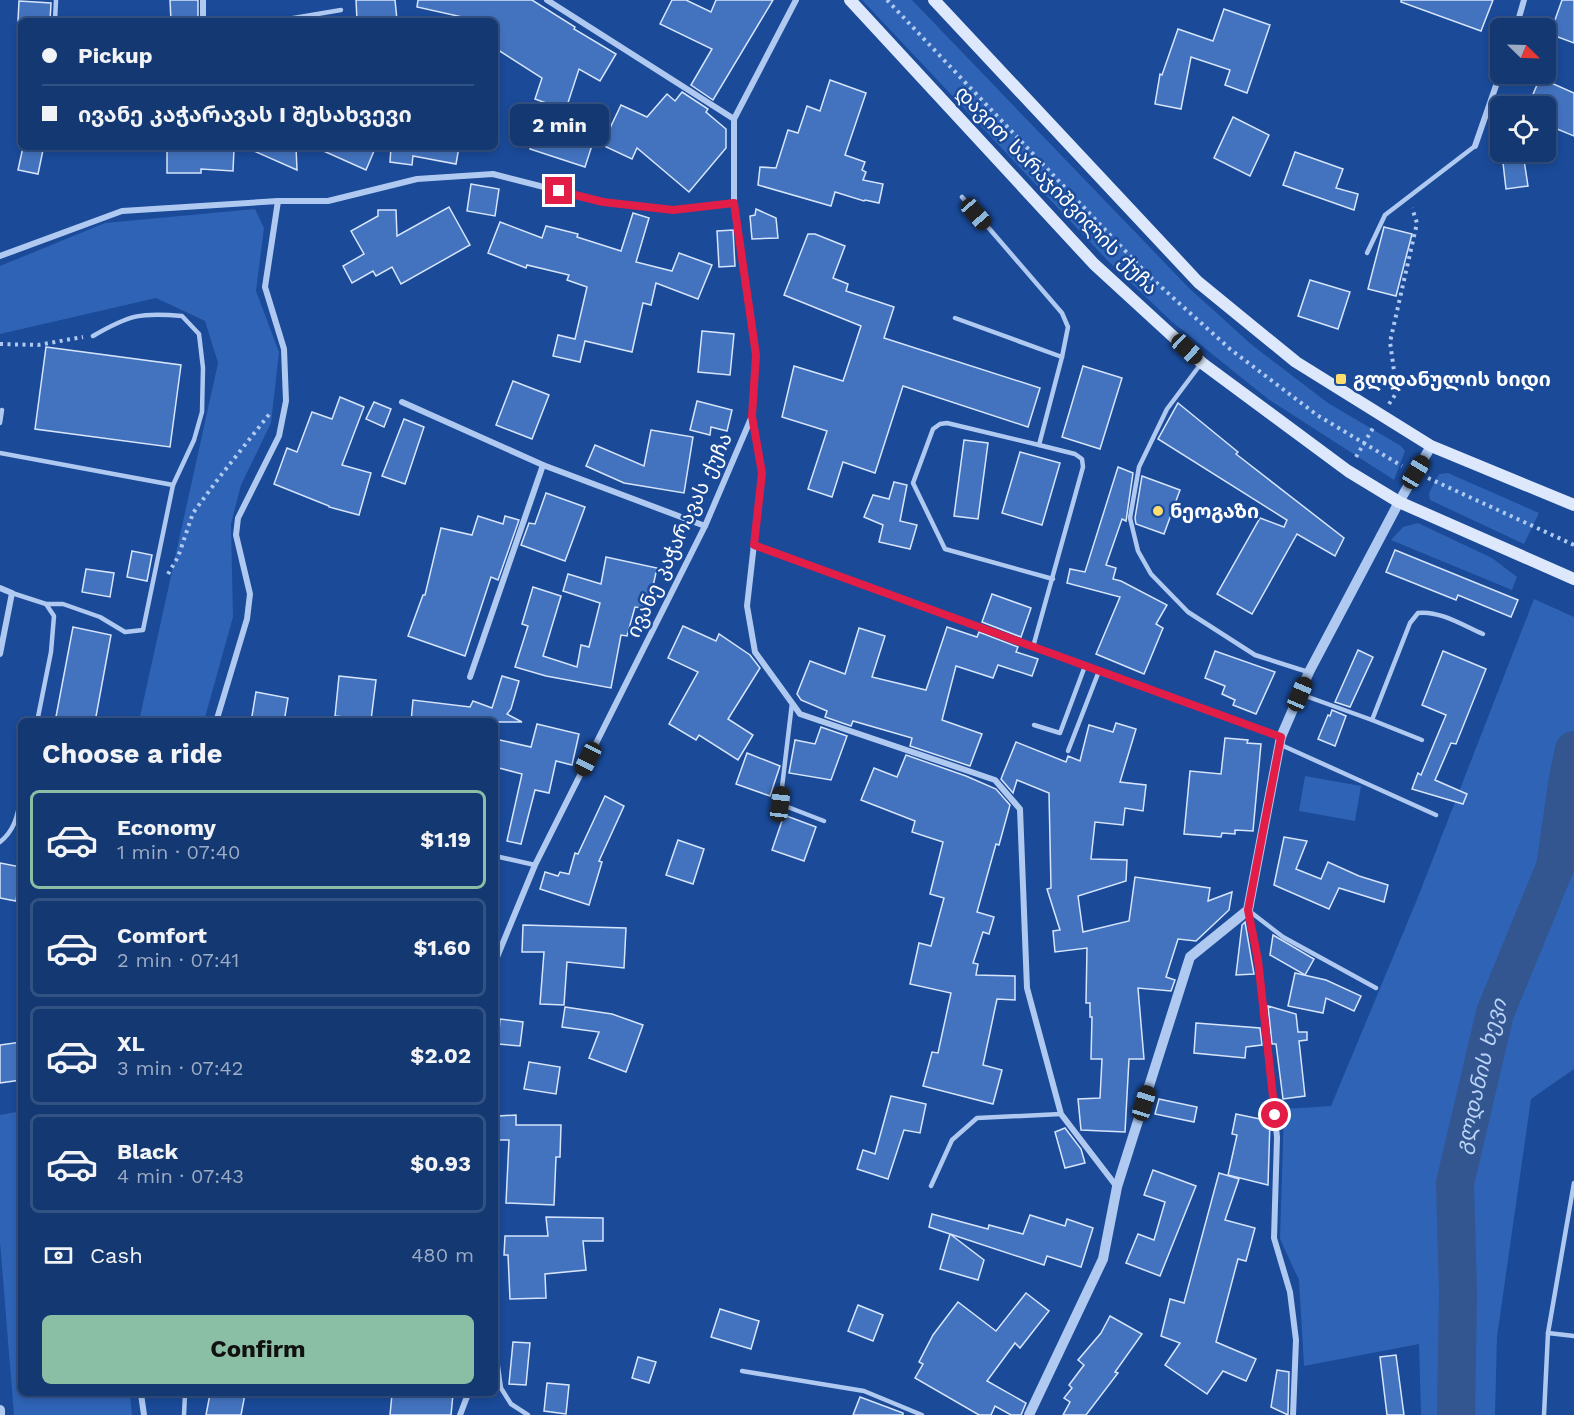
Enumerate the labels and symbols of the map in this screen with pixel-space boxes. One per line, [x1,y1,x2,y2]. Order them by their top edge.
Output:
north arrow [1490,18,1556,84]
street label: დავით სარაჯიშვილის ქუჩა [950,80,1163,300]
callout: 2 min [510,104,608,146]
route end [545,177,572,204]
car [957,195,995,233]
car [1168,330,1206,368]
place label: გლდანულის ხიდი [1353,367,1551,392]
marker: გლდანულის ხიდი [1334,372,1348,386]
street label: ივანე კაჭარავას ქუჩა [621,429,737,641]
car [1399,452,1433,492]
place label: ნეოგაზი [1170,499,1259,523]
marker: ნეოგაზი [1151,504,1165,518]
car [1285,674,1315,714]
car [572,739,604,779]
car [769,785,791,823]
water label: გლდანის ხევი [1449,994,1512,1156]
car [1130,1083,1158,1123]
route start [1261,1101,1288,1128]

